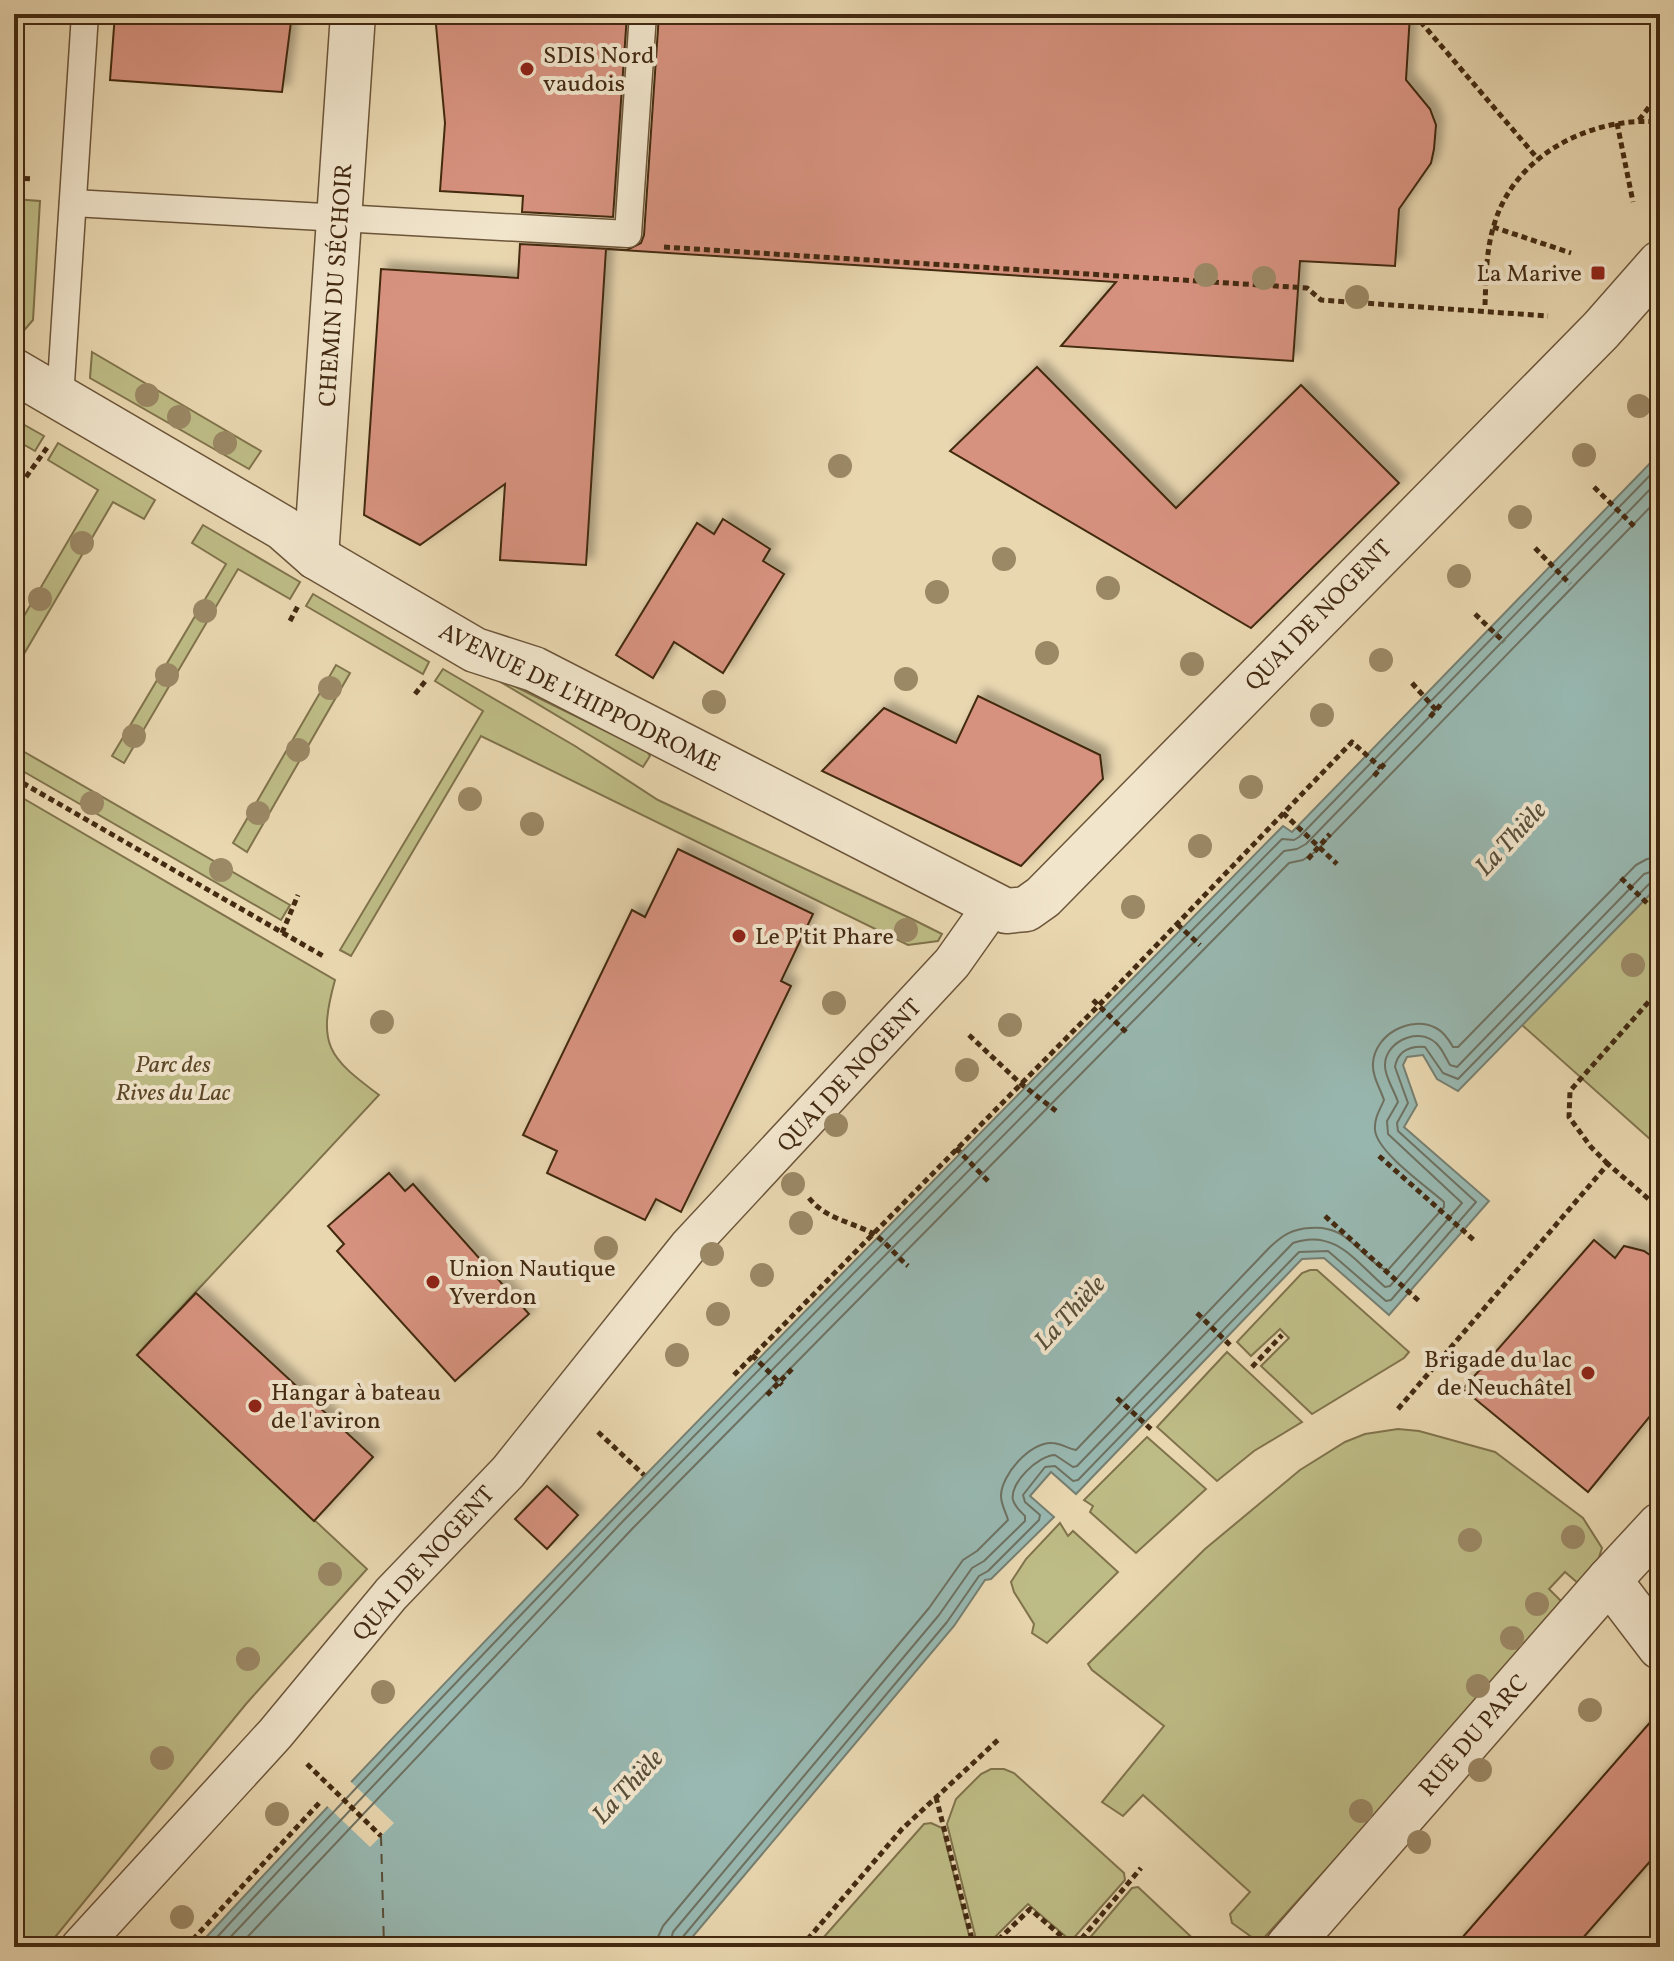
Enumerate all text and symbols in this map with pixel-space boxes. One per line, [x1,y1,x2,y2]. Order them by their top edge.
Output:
place label: SDIS Nord vaudois [543,40,654,102]
marker: SDIS Nord vaudois [518,60,536,78]
street label: CHEMIN DU SÉCHOIR [312,162,362,408]
place label: La Marive [1476,258,1582,292]
marker: La Marive [1589,264,1607,282]
street label: QUAI DE NOGENT [1238,533,1401,700]
street label: AVENUE DE L'HIPPODROME [432,616,726,782]
water label: La Thièle [1467,794,1556,885]
place label: Le P'tit Phare [755,921,894,955]
marker: Le P'tit Phare [730,927,748,945]
street label: QUAI DE NOGENT [770,992,931,1161]
park label: Parc des Rives du Lac [115,1049,231,1111]
place label: Union Nautique Yverdon [449,1253,616,1315]
water label: La Thièle [1026,1268,1115,1359]
marker: Union Nautique Yverdon [424,1273,442,1291]
place label: Brigade du lac de Neuchâtel [1424,1344,1572,1406]
marker: Brigade du lac de Neuchâtel [1579,1364,1597,1382]
place label: Hangar à bateau de l'aviron [271,1377,441,1439]
marker: Hangar à bateau de l'aviron [246,1397,264,1415]
street label: QUAI DE NOGENT [345,1479,504,1650]
street label: RUE DU PARC [1412,1668,1537,1805]
water label: La Thièle [584,1742,673,1833]

